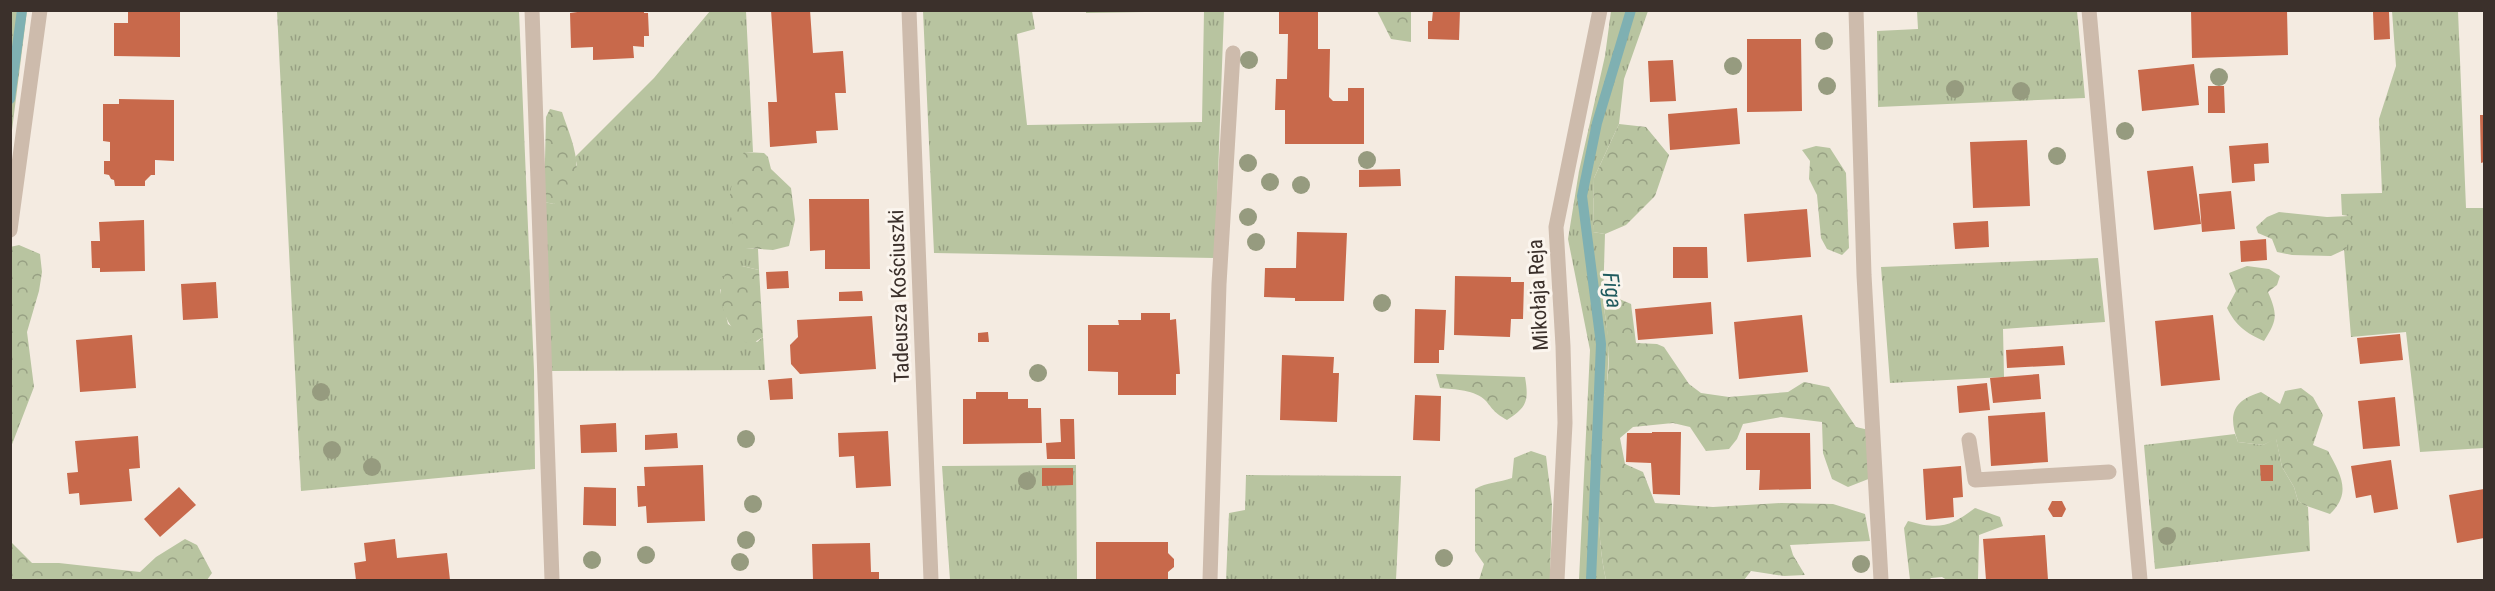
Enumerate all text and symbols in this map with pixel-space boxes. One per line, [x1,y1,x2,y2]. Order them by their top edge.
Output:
street label: Tadeusza Kościuszki [884,209,914,383]
street label: Mikołaja Reja [1523,239,1553,351]
water label: Figa [1598,271,1627,309]

